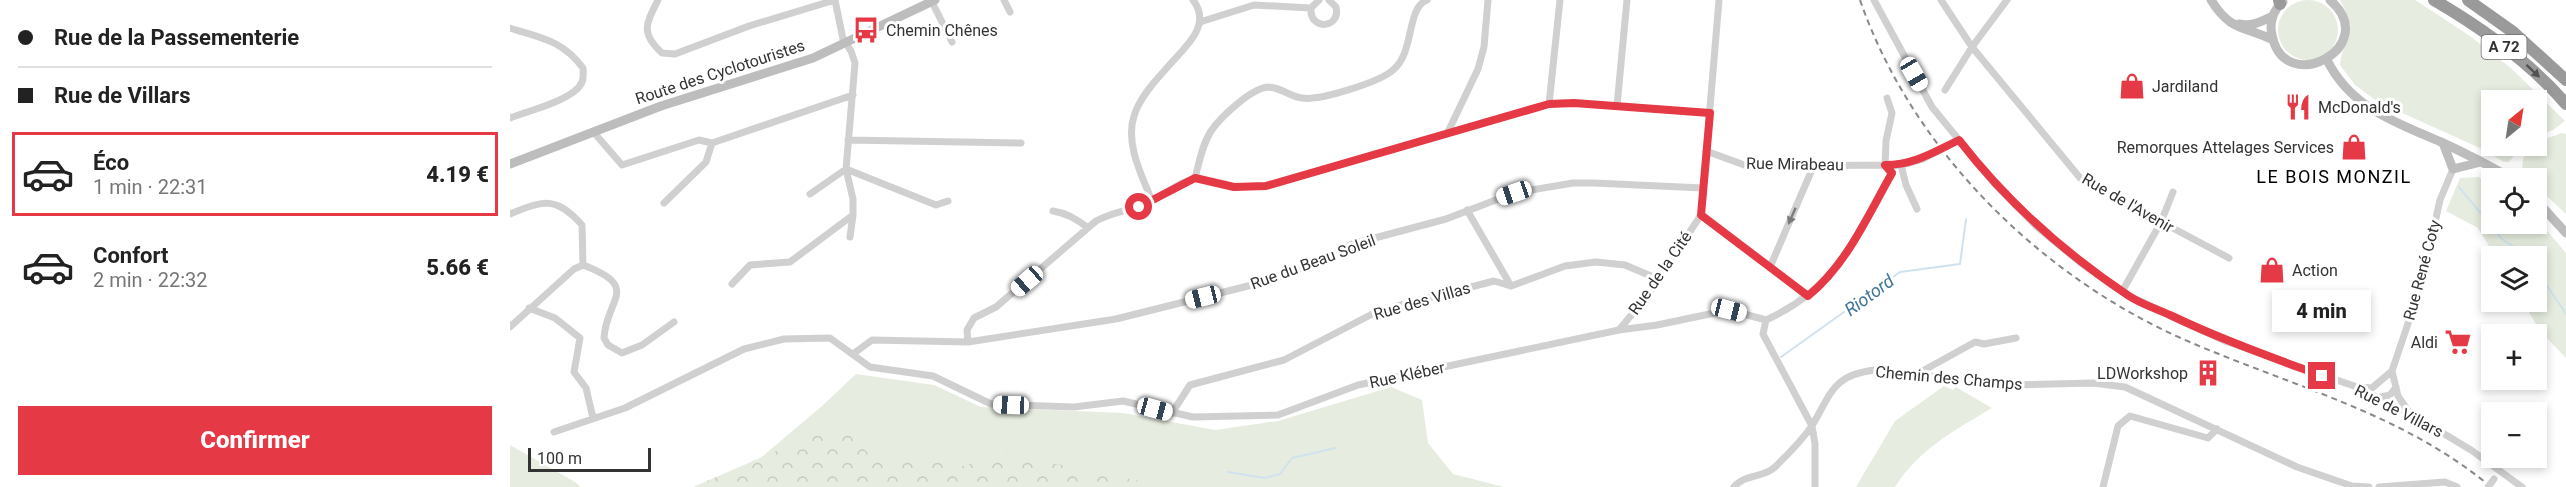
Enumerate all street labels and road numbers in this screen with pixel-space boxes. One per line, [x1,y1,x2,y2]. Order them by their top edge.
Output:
road number: A 72 [2482,35,2526,59]
street label: Route des Cyclotouristes [633,36,807,108]
street label: Rue Mirabeau [1746,154,1844,174]
street label: Rue de l'Avenir [2079,169,2178,237]
street label: Rue René Coty [2399,217,2445,322]
street label: Rue de la Cité [1624,228,1696,318]
street label: Rue du Beau Soleil [1248,231,1378,293]
street label: Rue des Villas [1371,278,1473,324]
street label: Rue Kléber [1368,358,1447,392]
street label: Chemin des Champs [1875,362,2023,394]
street label: Rue de Villars [2352,381,2446,441]

